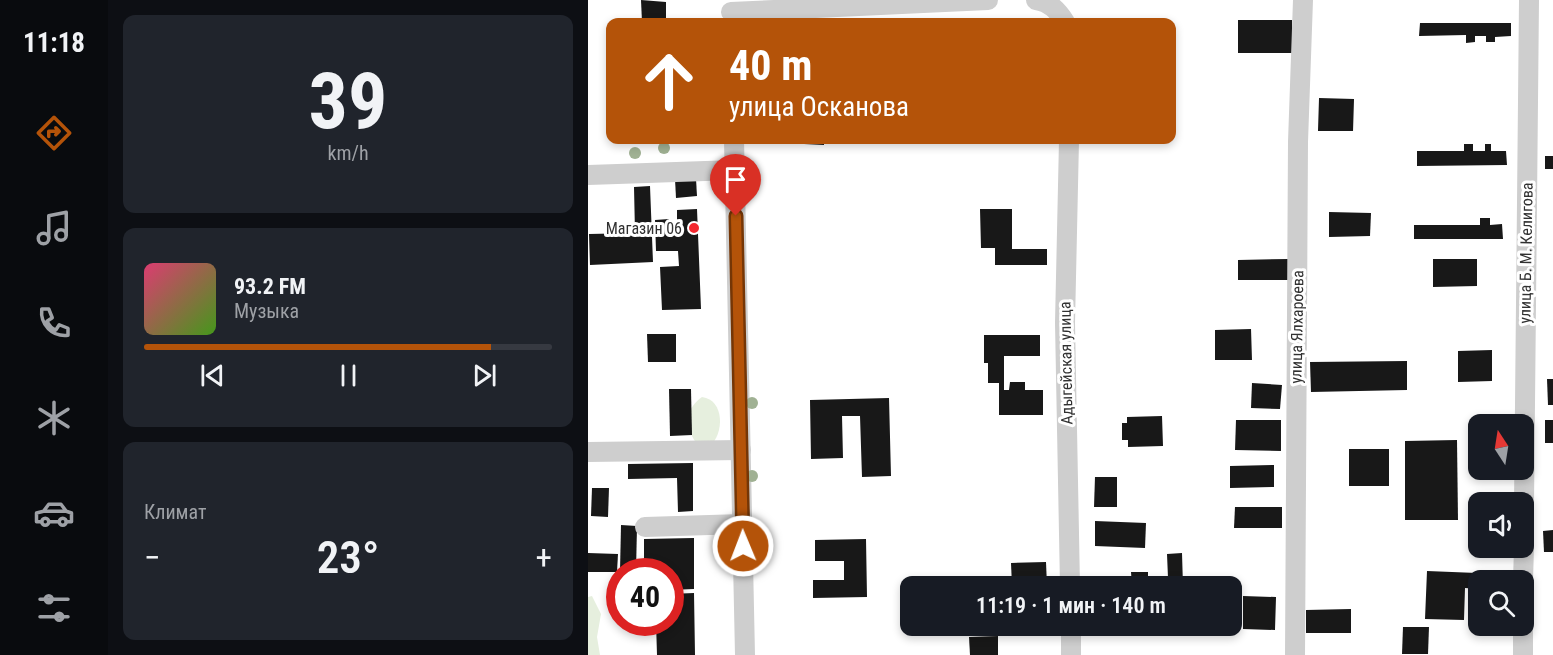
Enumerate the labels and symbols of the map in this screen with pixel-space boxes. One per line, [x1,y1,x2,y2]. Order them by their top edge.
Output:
pin [710,154,761,216]
street label: улица Б. М. Келигова [1515,182,1537,324]
place label: Магазин 06 [606,219,682,238]
marker: Магазин 06 [687,221,701,235]
street label: улица Ялхароева [1287,270,1307,384]
street label: Адыгейская улица [1055,301,1077,425]
north arrow [1468,414,1534,480]
position arrow [711,514,775,578]
speed limit sign: 40 [606,558,684,636]

